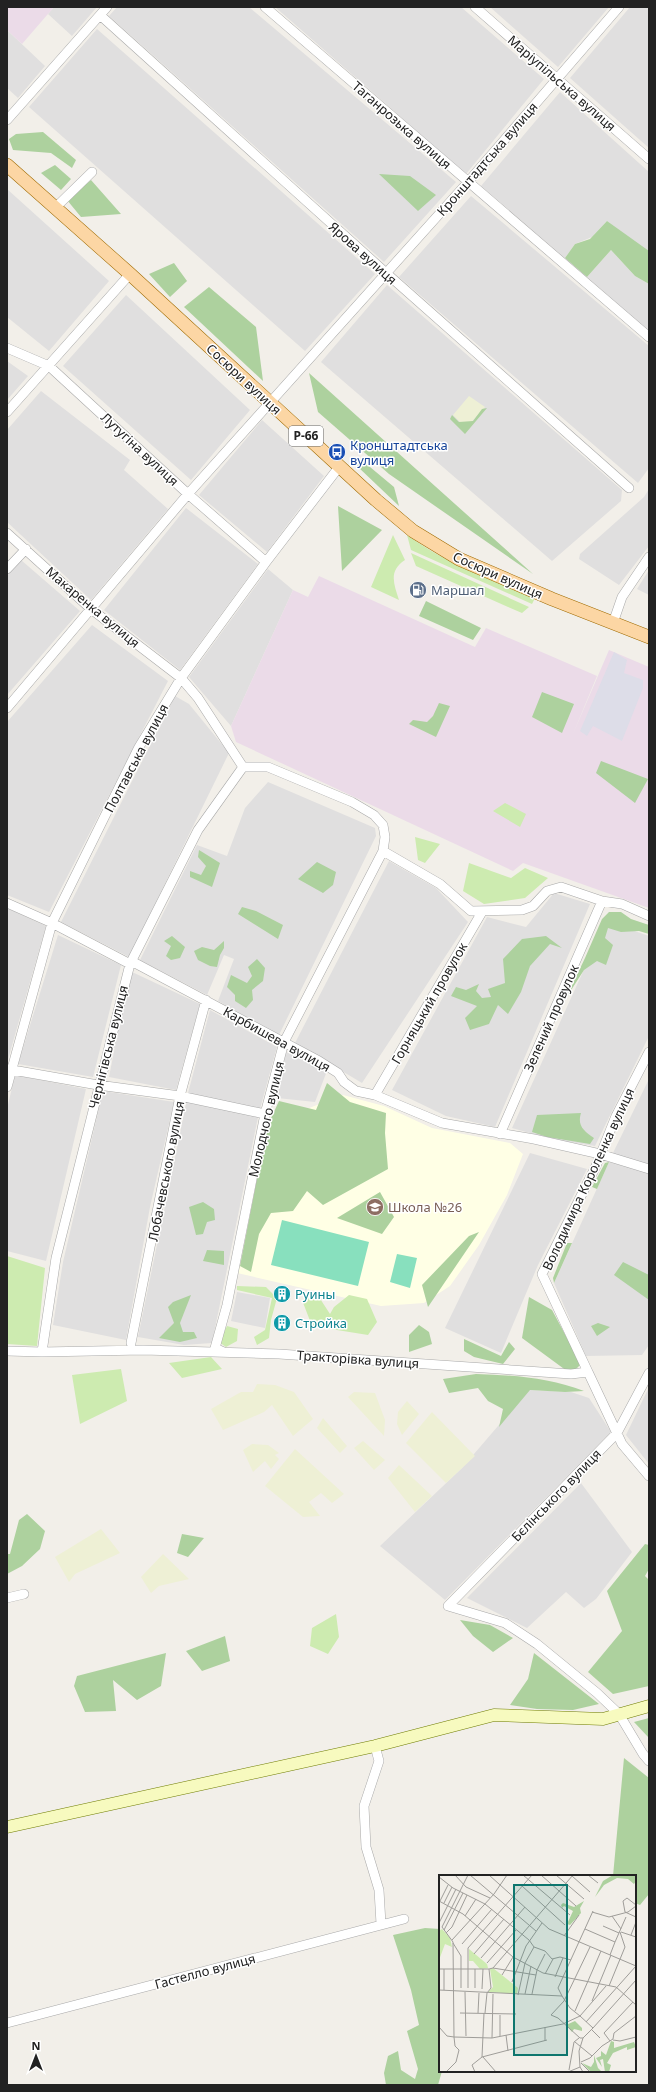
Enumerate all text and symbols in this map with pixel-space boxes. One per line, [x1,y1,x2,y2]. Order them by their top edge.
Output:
street label: Маріупільська вулиця [504,31,620,135]
street label: Таганрозька вулиця [349,77,455,173]
street label: Кронштадтська вулиця [433,98,541,220]
street label: Ярова вулиця [325,217,401,289]
street label: Сосюри вулиця [203,340,285,418]
street label: Лутугіна вулиця [97,408,183,490]
road number: Р-66 [289,426,323,446]
place label: Кронштадтська вулиця [350,436,448,469]
bus stop icon: Кронштадтська вулиця [327,442,347,462]
street label: Сосюри вулиця [450,547,546,603]
street label: Макаренка вулиця [42,562,144,652]
fuel station icon: Маршал [408,580,428,600]
place label: Маршал [431,581,484,599]
street label: Полтавська вулиця [100,701,172,815]
street label: Горняцький провулок [387,939,471,1067]
street label: Зелений провулок [519,961,583,1075]
street label: Чернігівська вулиця [84,983,132,1111]
street label: Карбишева вулиця [220,1002,334,1076]
street label: Молодчого вулиця [244,1059,288,1179]
street label: Володимира Короленка вулиця [538,1085,638,1273]
street label: Лобачевського вулиця [144,1099,188,1243]
school or university icon: Школа №26 [365,1197,385,1217]
place label: Школа №26 [388,1198,462,1216]
building icon: Руины [272,1284,292,1304]
place label: Руины [295,1285,335,1303]
building icon: Стройка [272,1313,292,1333]
place label: Стройка [295,1314,347,1332]
street label: Тракторівка вулиця [296,1346,420,1372]
street label: Бєлінського вулиця [507,1445,605,1545]
inset map [439,1875,636,2072]
street label: Гастелло вулиця [153,1949,257,1993]
north arrow [16,2036,56,2076]
text: N [32,2038,40,2053]

